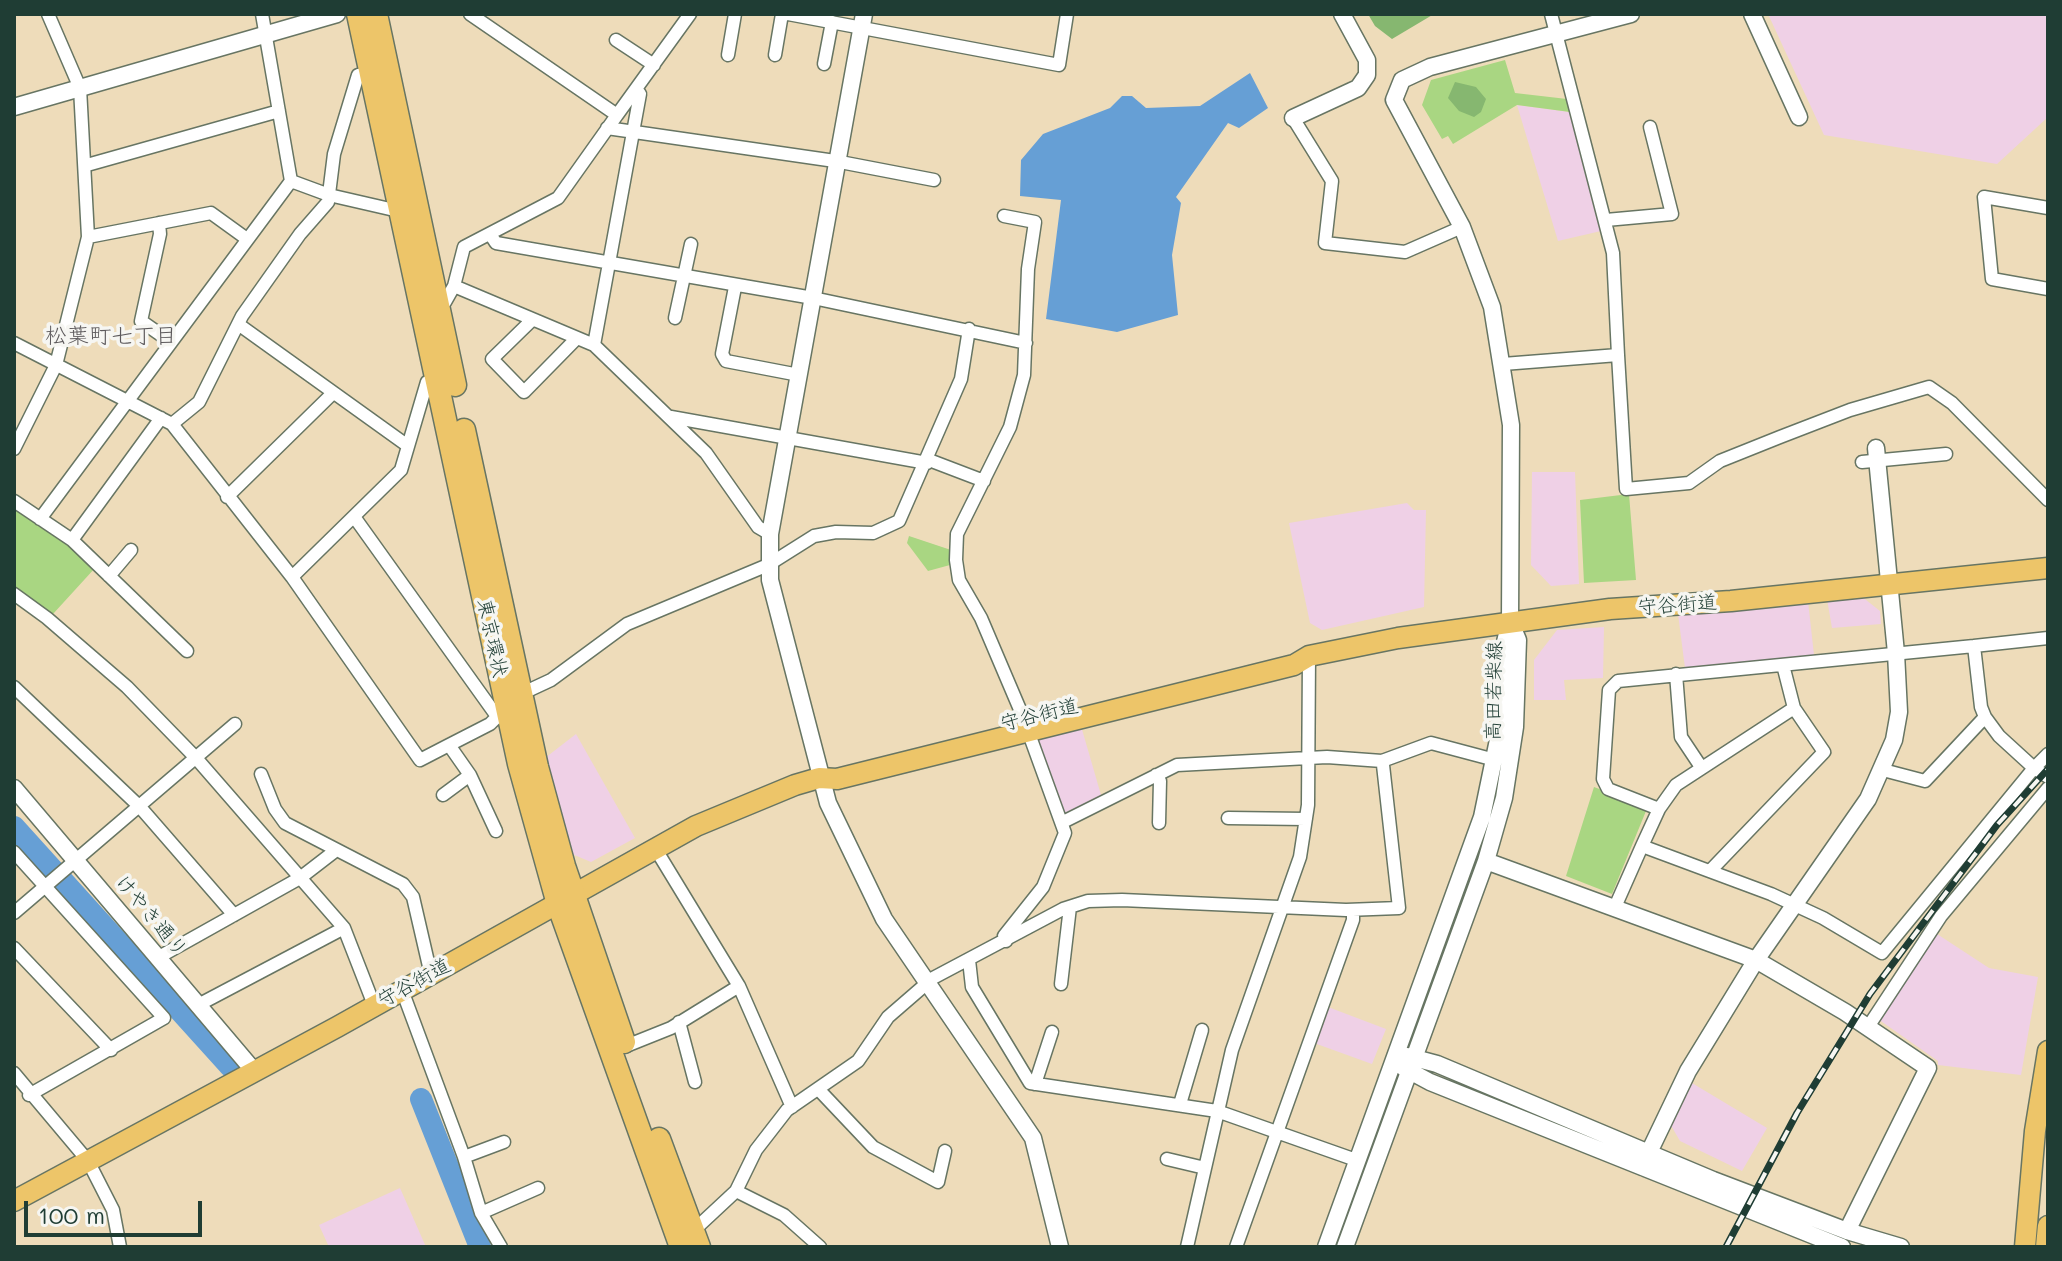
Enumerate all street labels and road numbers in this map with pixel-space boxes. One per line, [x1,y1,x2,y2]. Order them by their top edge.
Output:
street label: 守谷街道 [1636,590,1718,620]
street label: 東京環状 [472,596,512,680]
street label: 高田若柴線 [1481,641,1507,741]
street label: 守谷街道 [997,694,1081,736]
street label: けやき通り [110,870,192,962]
street label: 守谷街道 [373,953,455,1013]

